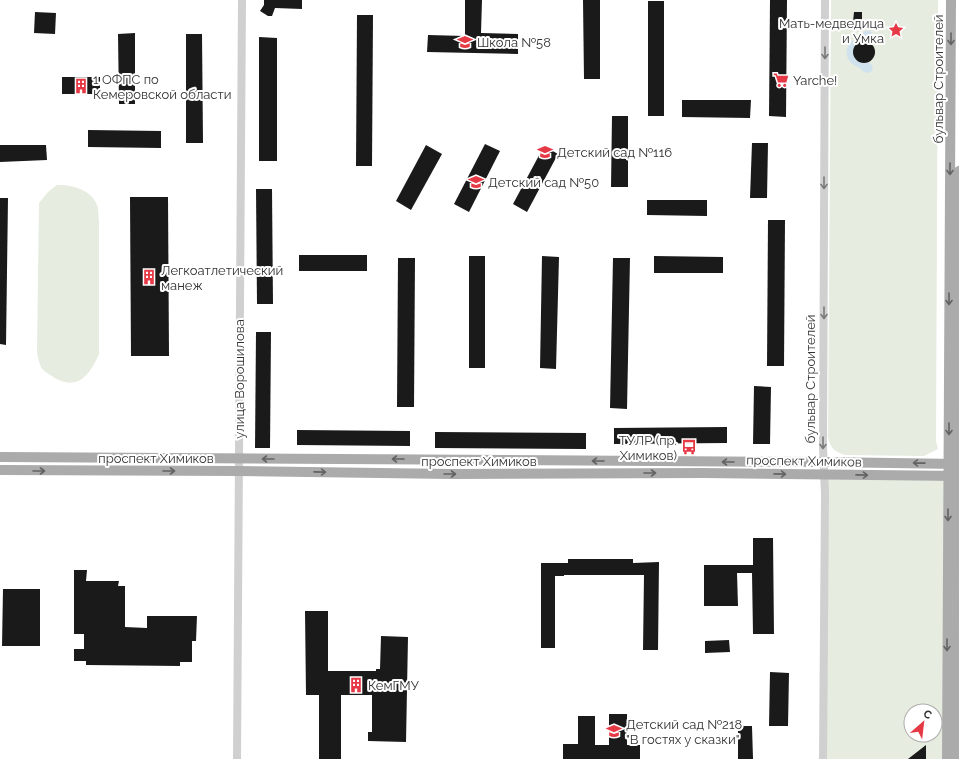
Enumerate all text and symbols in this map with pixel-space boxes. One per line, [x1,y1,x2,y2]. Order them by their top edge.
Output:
street label: бульвар Строителей [931,14,946,144]
place label: Мать-медведица и Умка [779,16,884,46]
place icon: Мать-медведица и Умка [887,21,905,39]
one-way arrow [947,32,955,45]
school or university icon: Школа №58 [456,33,474,51]
place label: Школа №58 [477,35,551,50]
one-way arrow [821,46,829,59]
supermarket icon: Yarche! [772,71,790,89]
place label: 1 ОФПС по Кемеровской области [93,72,231,102]
place label: Yarche! [793,73,837,88]
building icon: 1 ОФПС по Кемеровской области [72,77,90,95]
school or university icon: Детский сад №116 [536,143,554,161]
place label: Детский сад №116 [557,145,672,160]
one-way arrow [946,162,954,175]
school or university icon: Детский сад №50 [467,173,485,191]
place label: Детский сад №50 [488,175,599,190]
one-way arrow [820,176,828,189]
place label: Легкоатлетический манеж [161,263,283,293]
building icon: Легкоатлетический манеж [140,268,158,286]
one-way arrow [945,292,953,305]
one-way arrow [820,306,828,319]
street label: бульвар Строителей [803,314,818,444]
street label: улица Ворошилова [232,319,247,439]
one-way arrow [945,422,953,435]
place label: ТУЛР (пр. Химиков) [619,433,677,463]
one-way arrow [819,436,827,449]
bus stop icon: ТУЛР (пр. Химиков) [680,438,698,456]
street label: проспект Химиков [98,451,214,466]
street label: проспект Химиков [746,452,862,470]
street label: проспект Химиков [421,454,537,469]
one-way arrow [262,455,275,463]
one-way arrow [392,455,405,463]
one-way arrow [592,457,605,465]
one-way arrow [722,458,735,466]
one-way arrow [913,459,926,467]
one-way arrow [32,467,45,475]
one-way arrow [162,467,175,475]
one-way arrow [313,469,326,476]
one-way arrow [643,469,656,477]
one-way arrow [443,470,456,478]
one-way arrow [773,470,786,478]
one-way arrow [855,471,868,478]
one-way arrow [944,508,952,521]
one-way arrow [943,638,951,651]
building icon: КемГМУ [347,676,365,694]
place label: КемГМУ [368,678,420,693]
north arrow [903,703,943,743]
text: С [921,707,934,722]
place label: Детский сад №218 "В гостях у сказки" [626,717,742,747]
school or university icon: Детский сад №218 "В гостях у сказки" [605,722,623,740]

